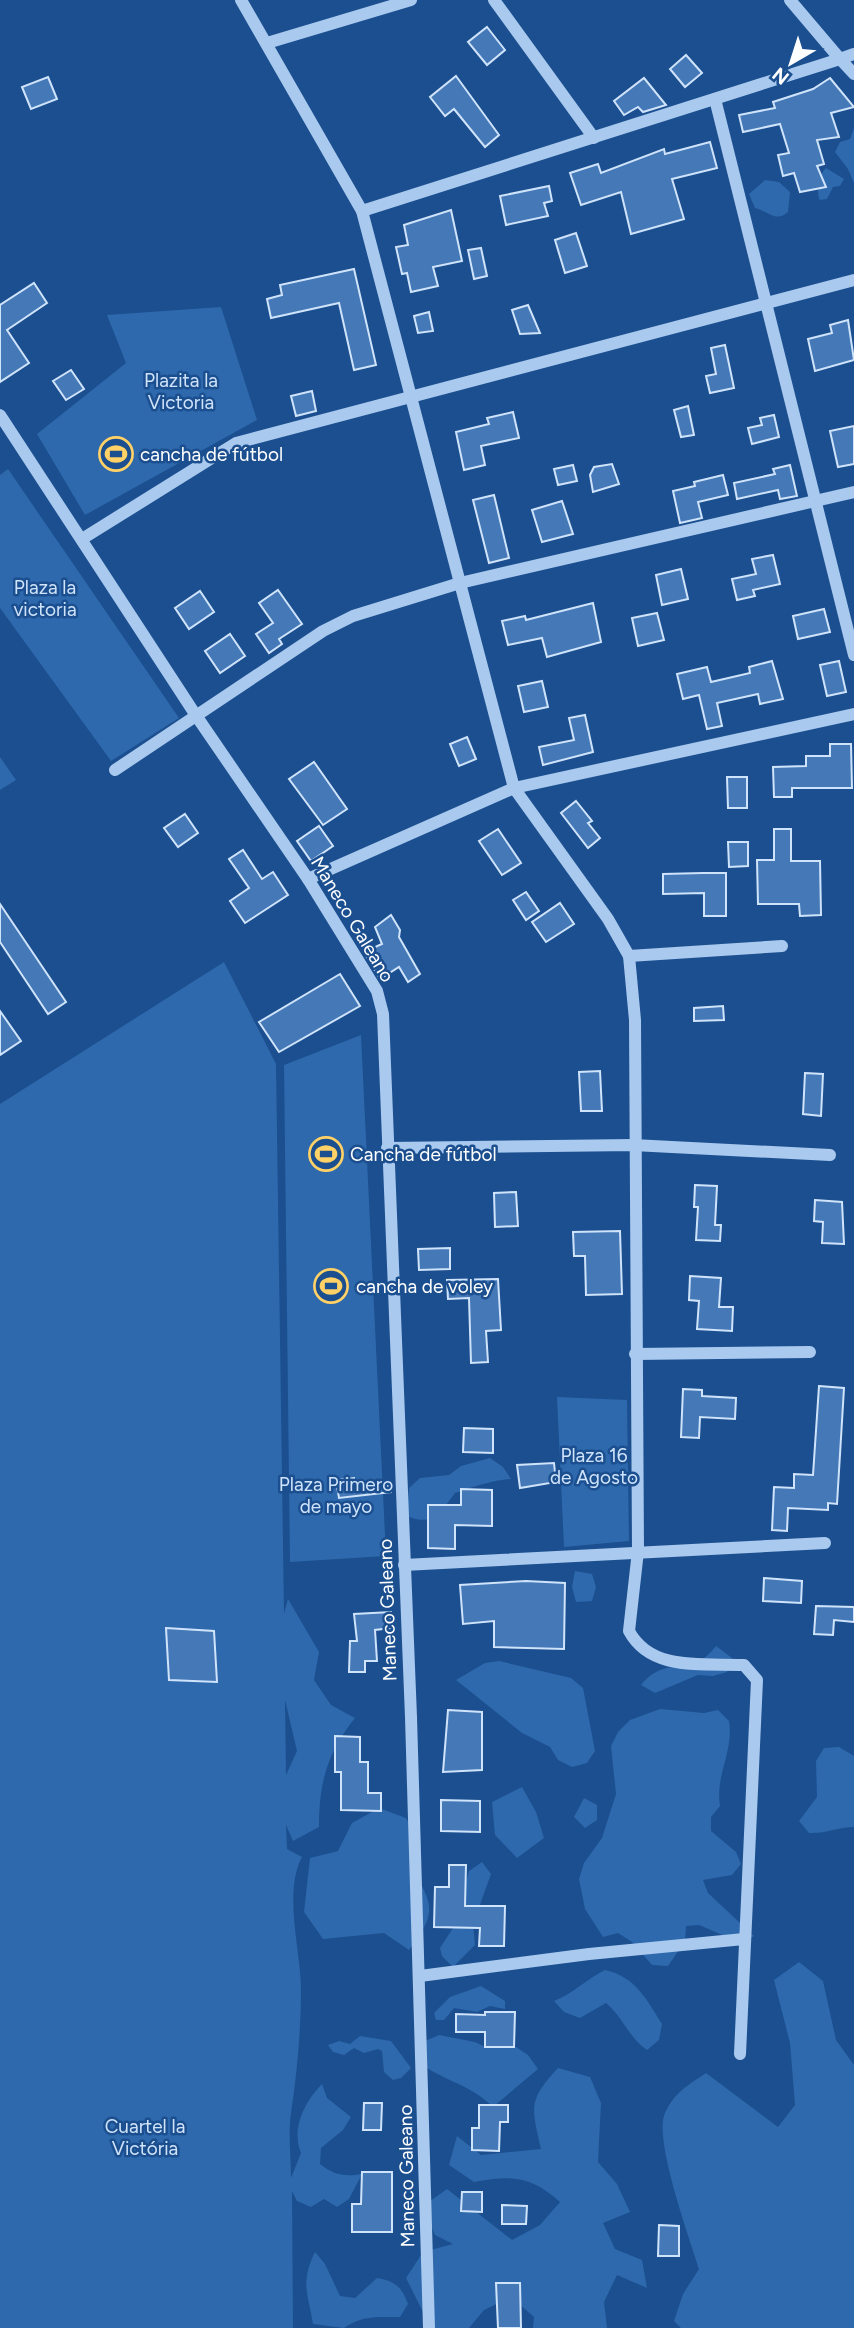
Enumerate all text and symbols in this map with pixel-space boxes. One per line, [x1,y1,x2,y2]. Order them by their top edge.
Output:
north arrow [756,28,826,98]
text: N [768,62,794,89]
park label: Plazita la Victoria [144,369,218,414]
sports icon: cancha de fútbol [97,435,135,473]
place label: cancha de fútbol [140,443,283,466]
park label: Plaza la victoria [13,576,77,621]
street label: Maneco Galeano [306,852,399,986]
sports icon: Cancha de fútbol [307,1135,345,1173]
place label: Cancha de fútbol [350,1143,497,1166]
sports icon: cancha de voley [312,1267,350,1305]
place label: cancha de voley [356,1275,493,1298]
park label: Plaza 16 de Agosto [550,1444,638,1489]
park label: Plaza Primero de mayo [279,1473,393,1518]
street label: Maneco Galeano [374,1538,401,1682]
street label: Maneco Galeano [394,2104,419,2248]
park label: Cuartel la Victória [105,2115,185,2160]

